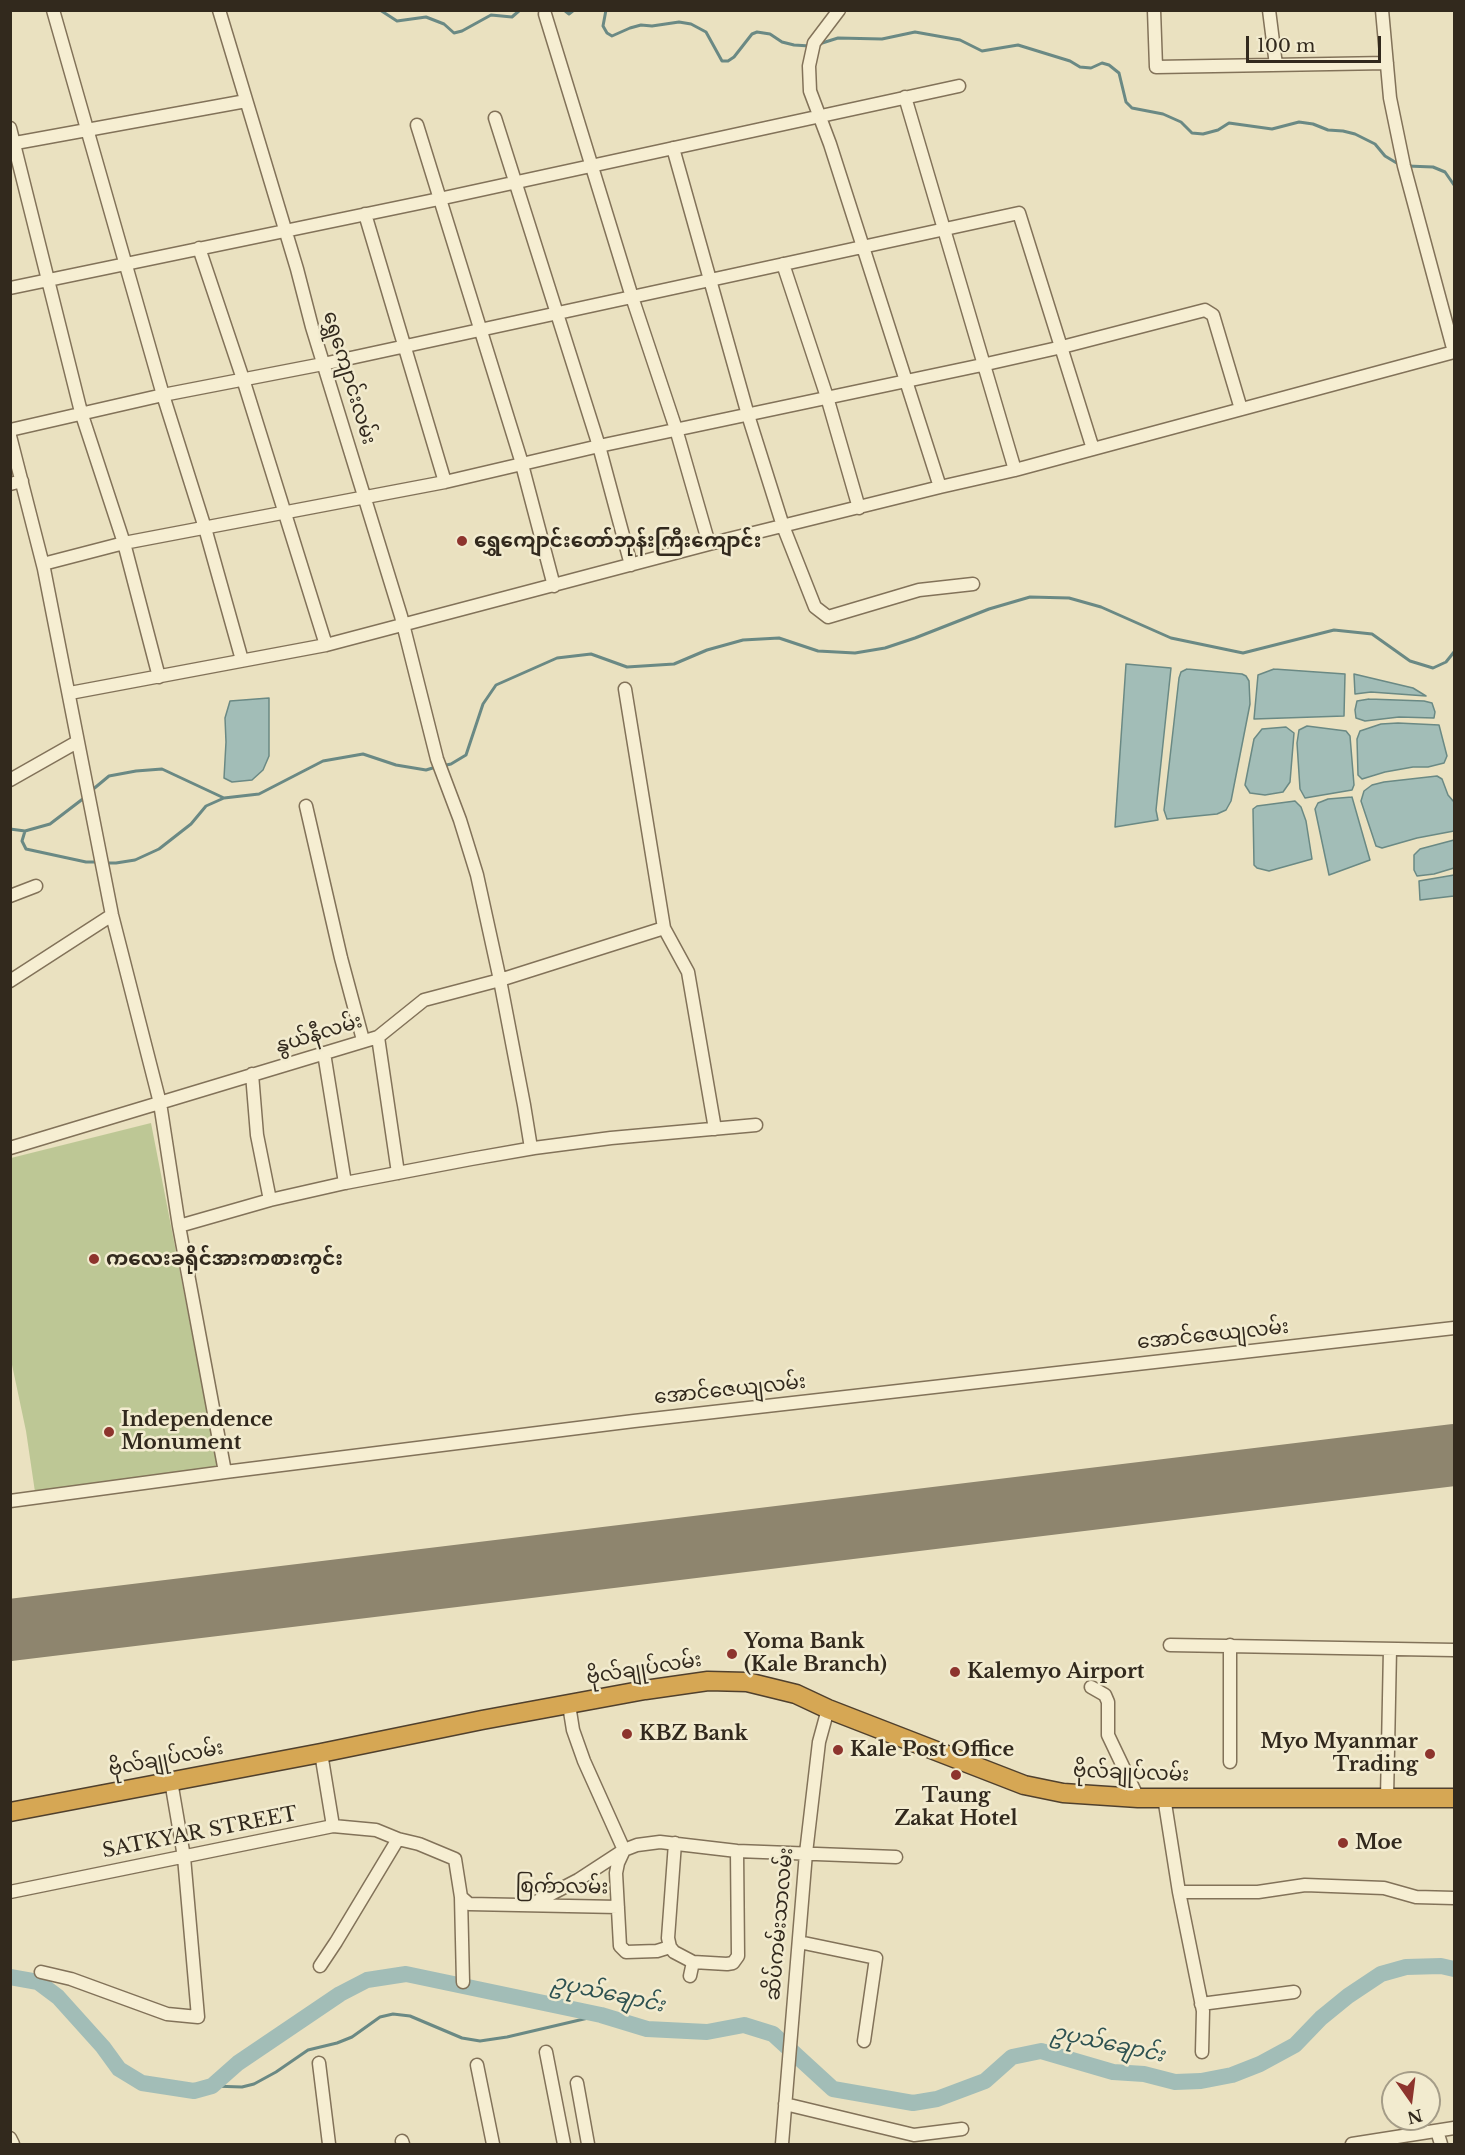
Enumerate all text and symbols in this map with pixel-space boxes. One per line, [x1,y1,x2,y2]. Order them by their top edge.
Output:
scale bar [1249,24,1384,62]
text: 100 m [1257,35,1315,57]
street label: ရွှေကျောင်းလမ်း [317,308,381,448]
place label: ရွှေကျောင်းတော်ဘုန်းကြီးကျောင်း [474,529,761,553]
marker: ရွှေကျောင်းတော်ဘုန်းကြီးကျောင်း [455,534,469,548]
street label: နွယ်နီလမ်း [273,1009,365,1059]
place label: ကလေးခရိုင်အားကစားကွင်း [106,1247,343,1271]
marker: ကလေးခရိုင်အားကစားကွင်း [87,1252,101,1266]
street label: အောင်ဇေယျလမ်း [1136,1315,1290,1355]
street label: အောင်ဇေယျလမ်း [653,1370,807,1410]
place label: Independence Monument [121,1408,273,1455]
marker: Independence Monument [102,1425,116,1439]
place label: Yoma Bank (Kale Branch) [744,1630,887,1677]
marker: Yoma Bank (Kale Branch) [725,1647,739,1661]
street label: ဗိုလ်ချုပ်လမ်း [585,1648,703,1690]
place label: Kalemyo Airport [967,1660,1144,1684]
marker: Kalemyo Airport [948,1665,962,1679]
place label: KBZ Bank [639,1722,748,1746]
marker: KBZ Bank [620,1727,634,1741]
place label: Myo Myanmar Trading [1260,1730,1418,1777]
street label: ဗိုလ်ချုပ်လမ်း [107,1736,225,1782]
place label: Kale Post Office [850,1738,1014,1762]
marker: Kale Post Office [831,1743,845,1757]
marker: Myo Myanmar Trading [1423,1747,1437,1761]
street label: ဗိုလ်ချုပ်လမ်း [1072,1759,1190,1787]
marker: Taung Zakat Hotel [949,1768,963,1782]
place label: Taung Zakat Hotel [894,1784,1018,1831]
street label: SATKYAR STREET [100,1802,300,1864]
place label: Moe [1355,1831,1402,1855]
marker: Moe [1336,1836,1350,1850]
street label: ဆိပ်ကမ်းသာလမ်း [761,1846,799,2002]
street label: စြက်ာလမ်း [515,1874,609,1900]
water label: ဥပုသ်ချောင်း [549,1970,667,2018]
water label: ဥပုသ်ချောင်း [1049,2020,1167,2068]
north arrow [1381,2071,1441,2131]
text: N [1405,2105,1425,2128]

